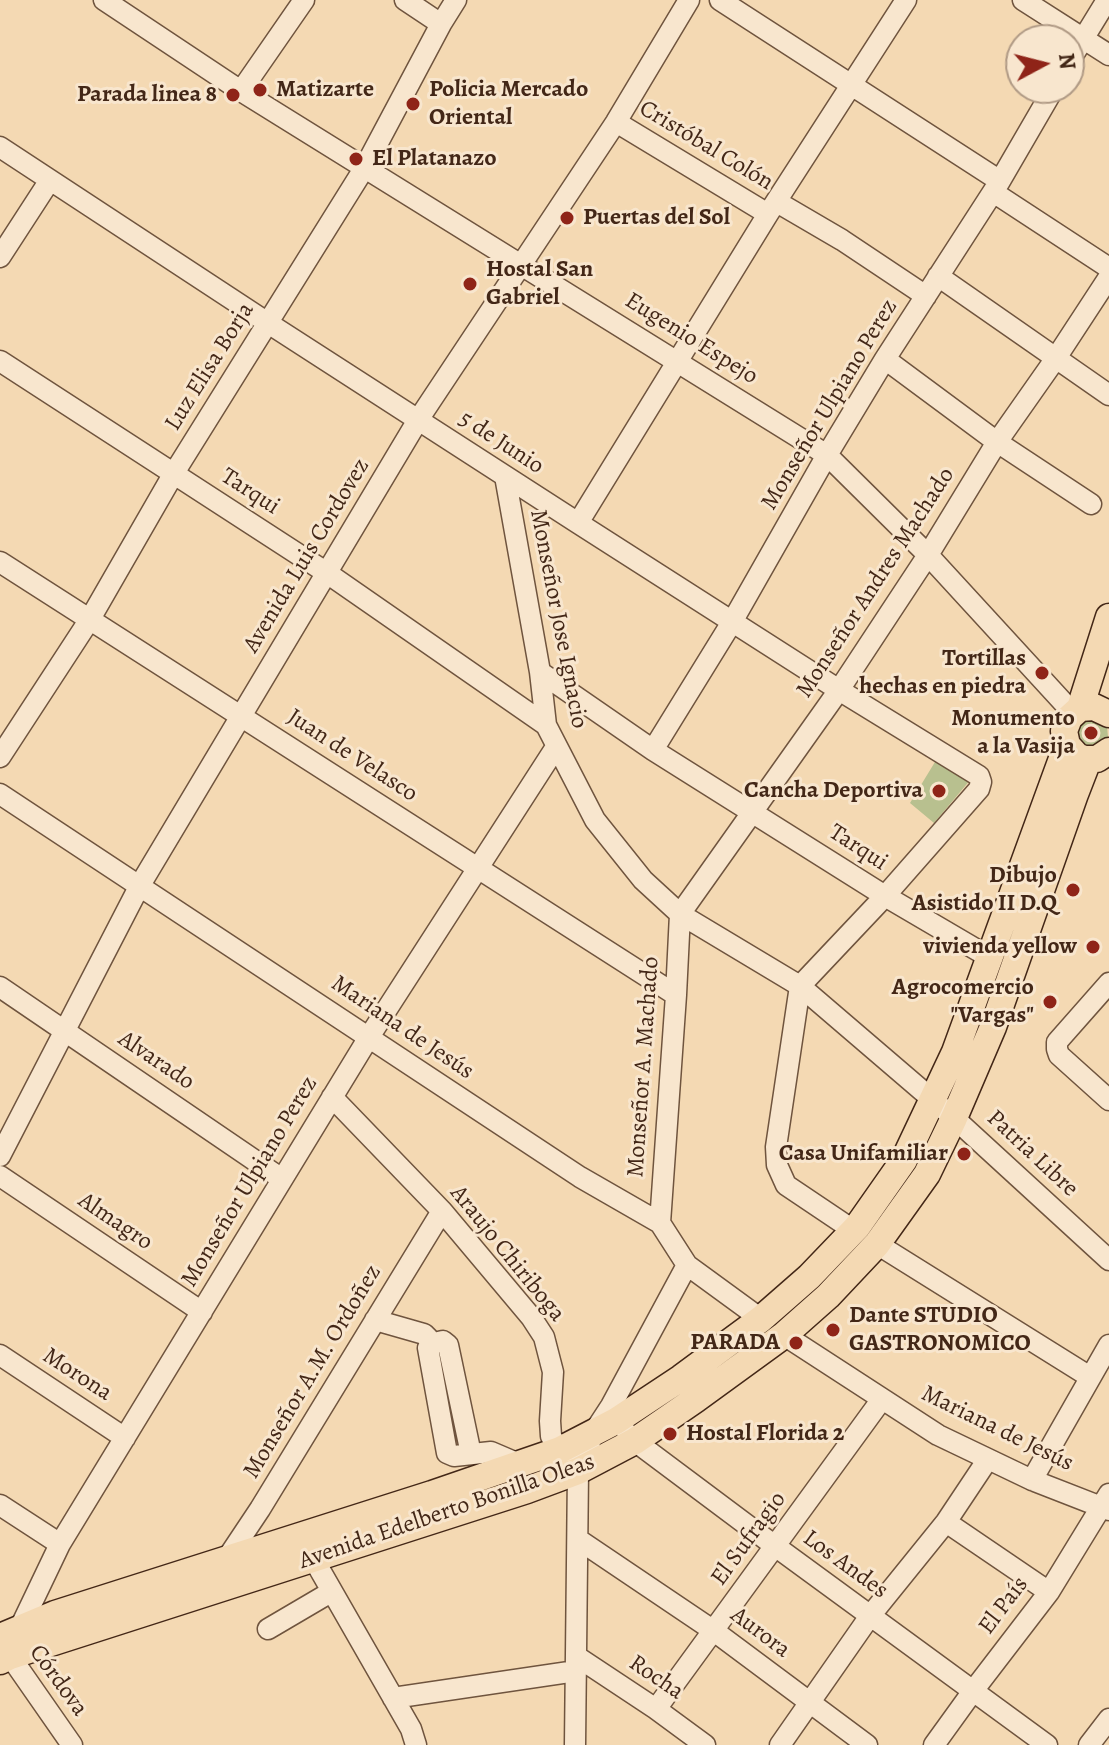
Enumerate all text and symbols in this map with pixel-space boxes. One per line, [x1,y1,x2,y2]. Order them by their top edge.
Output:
north arrow [1005,24,1085,104]
text: N [1051,52,1083,71]
place label: Matizarte [276,76,374,104]
place label: Policia Mercado Oriental [429,76,588,132]
place label: Parada linea 8 [77,81,217,109]
marker: Matizarte [251,81,269,99]
marker: Parada linea 8 [224,86,242,104]
marker: Policia Mercado Oriental [404,95,422,113]
street label: Cristóbal Colón [634,95,778,197]
place label: El Platanazo [372,145,497,173]
marker: El Platanazo [347,150,365,168]
place label: Puertas del Sol [583,204,730,232]
marker: Puertas del Sol [558,209,576,227]
place label: Hostal San Gabriel [486,256,593,312]
marker: Hostal San Gabriel [461,275,479,293]
street label: Eugenio Espejo [619,287,763,391]
street label: Monseñor Ulpiano Perez [756,294,904,516]
street label: Luz Elisa Borja [159,298,261,436]
street label: 5 de Junio [453,405,549,481]
street label: Avenida Luis Cordovez [238,454,376,658]
street label: Tarqui [215,462,285,522]
street label: Monseñor Andres Machado [791,462,961,704]
street label: Monseñor Jose Ignacio [523,507,593,731]
place label: Tortillas hechas en piedra [859,645,1026,701]
marker: Tortillas hechas en piedra [1033,664,1051,682]
street label: Juan de Velasco [281,703,423,809]
place label: Monumento a la Vasija [951,705,1075,761]
marker: Monumento a la Vasija [1082,724,1100,742]
place label: Cancha Deportiva [744,777,923,805]
marker: Cancha Deportiva [930,782,948,800]
street label: Tarqui [823,818,893,878]
place label: Dibujo Asistido II D.Q [912,862,1057,918]
marker: Dibujo Asistido II D.Q [1064,881,1082,899]
place label: vivienda yellow [923,933,1077,961]
marker: vivienda yellow [1084,938,1102,956]
street label: Monseñor A. Machado [622,956,666,1178]
street label: Mariana de Jesús [325,970,479,1086]
place label: Agrocomercio "Vargas" [892,974,1034,1030]
marker: Agrocomercio "Vargas" [1041,993,1059,1011]
street label: Alvarado [112,1025,200,1097]
street label: Monseñor Ulpiano Perez [176,1071,324,1293]
street label: Patria Libre [980,1104,1084,1204]
place label: Casa Unifamiliar [779,1140,948,1168]
marker: Casa Unifamiliar [955,1145,973,1163]
street label: Araujo Chiriboga [443,1180,571,1328]
street label: Almagro [72,1187,158,1257]
street label: Monseñor A.M. Ordoñez [238,1260,388,1484]
place label: Dante STUDIO GASTRONOMICO [849,1302,1031,1358]
marker: Dante STUDIO GASTRONOMICO [824,1321,842,1339]
place label: PARADA [690,1329,780,1357]
marker: PARADA [787,1334,805,1352]
street label: Morona [37,1342,117,1408]
street label: Mariana de Jesús [916,1380,1078,1478]
place label: Hostal Florida 2 [686,1420,844,1448]
marker: Hostal Florida 2 [661,1425,679,1443]
street label: Avenida Edelberto Bonilla Oleas [295,1448,599,1576]
street label: El Sufragio [705,1486,793,1592]
street label: Los Andes [797,1524,893,1606]
street label: El País [973,1571,1035,1641]
street label: Aurora [724,1601,796,1665]
street label: Córdova [22,1640,94,1722]
street label: Rocha [623,1649,689,1707]

